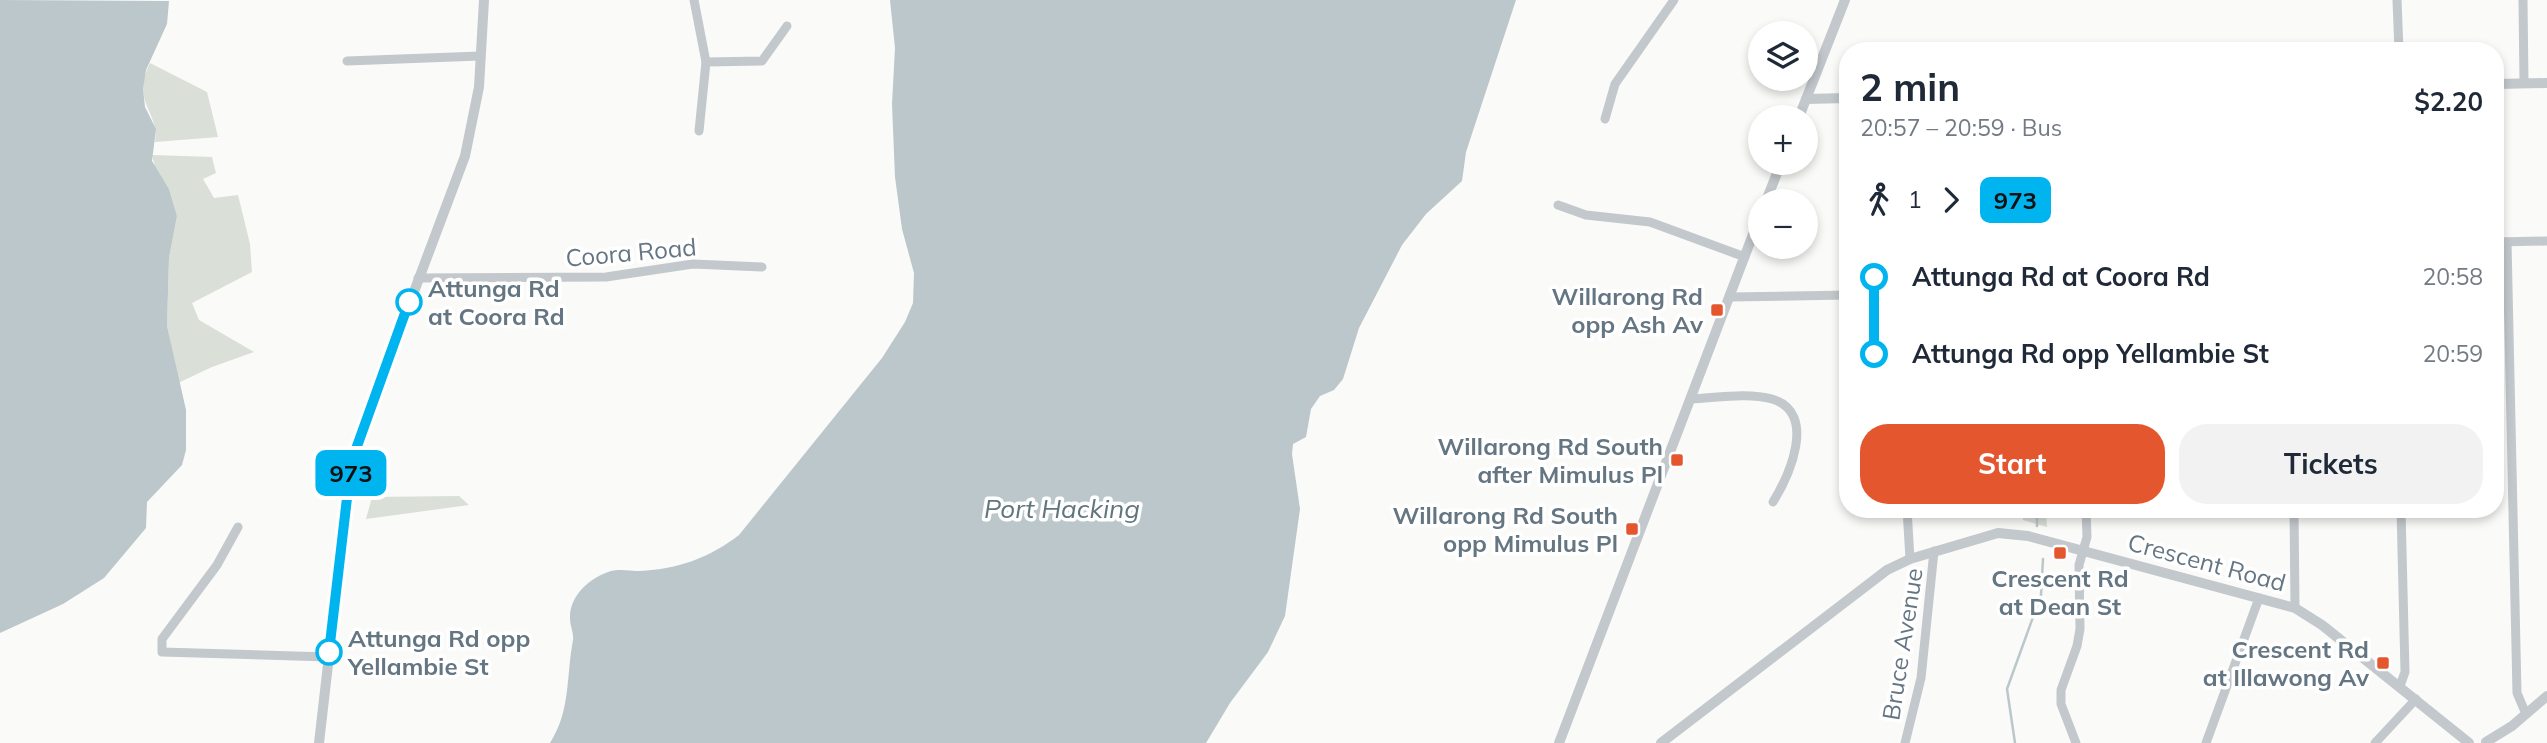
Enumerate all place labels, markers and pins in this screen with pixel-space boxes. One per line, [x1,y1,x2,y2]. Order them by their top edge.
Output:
place label: Attunga Rd at Coora Rd [428,273,565,331]
place label: Willarong Rd opp Ash Av [1552,281,1704,339]
marker: Attunga Rd at Coora Rd [396,289,422,315]
marker: Willarong Rd opp Ash Av [1709,302,1725,318]
place label: Willarong Rd South after Mimulus Pl [1437,431,1663,489]
marker: Willarong Rd South after Mimulus Pl [1669,452,1685,468]
place label: Willarong Rd South opp Mimulus Pl [1392,500,1618,558]
marker: Willarong Rd South opp Mimulus Pl [1624,521,1640,537]
marker: Crescent Rd at Dean St [2052,545,2068,561]
place label: Crescent Rd at Dean St [1991,563,2129,621]
place label: Attunga Rd opp Yellambie St [347,623,530,681]
place label: Crescent Rd at Illawong Av [2203,634,2370,692]
marker: Attunga Rd opp Yellambie St [316,639,342,665]
marker: Crescent Rd at Illawong Av [2375,655,2391,671]

